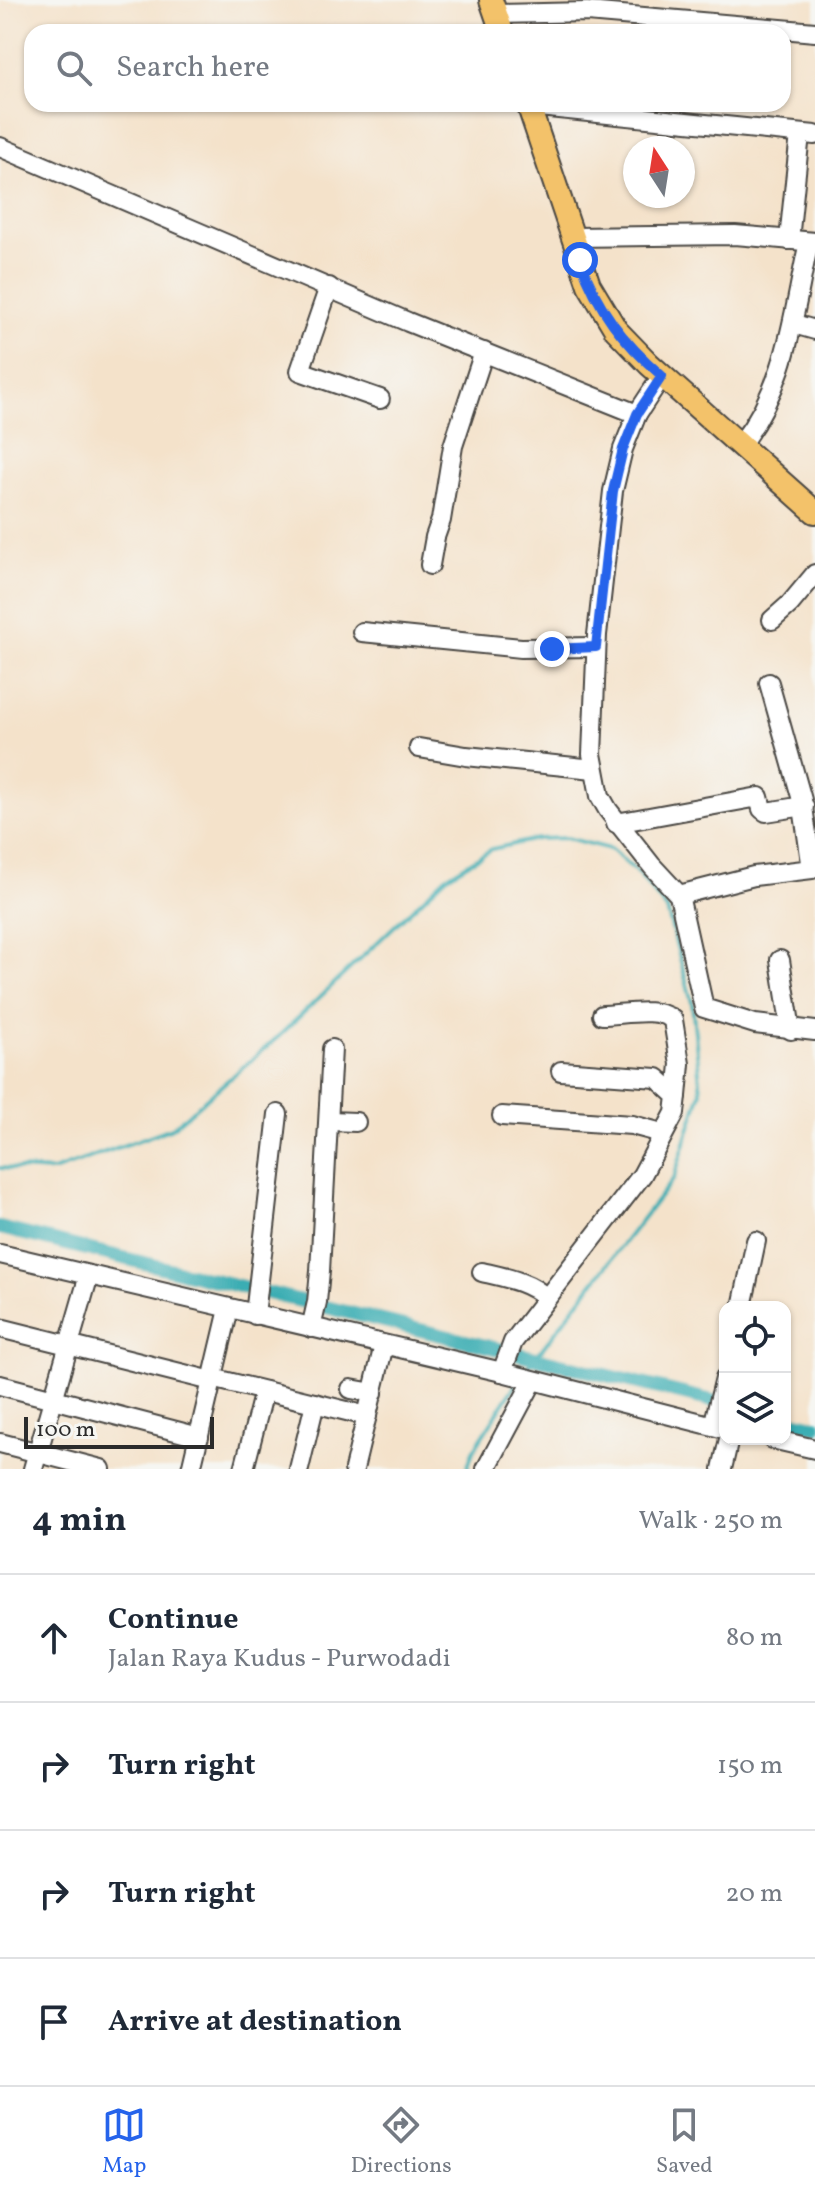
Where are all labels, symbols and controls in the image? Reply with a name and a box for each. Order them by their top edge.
search box [24,24,791,112]
icon: search [52,46,96,90]
text: Search here [116,47,270,89]
north arrow [623,136,695,208]
route start [562,242,598,278]
route end [534,631,570,667]
map controls [719,1301,791,1445]
button: locate [719,1301,791,1373]
button: layers [719,1373,791,1445]
scale bar [24,1413,214,1449]
text: 100 m [36,1415,95,1446]
text: 4 min [32,1498,127,1545]
text: Walk · 250 m [639,1503,783,1539]
text: Continue [108,1599,239,1641]
icon: ahead [32,1616,76,1660]
text: 80 m [726,1620,783,1656]
text: Jalan Raya Kudus - Purwodadi [108,1641,451,1677]
icon: right [32,1744,76,1788]
text: Turn right [108,1745,256,1787]
text: 150 m [717,1748,783,1784]
icon: right [32,1872,76,1916]
text: Turn right [108,1873,256,1915]
text: 20 m [725,1876,783,1912]
icon: arrive [32,2000,76,2044]
text: Arrive at destination [108,2001,402,2043]
tab: Map [102,2103,146,2182]
tab: Directions [351,2103,452,2182]
tab: Saved [656,2103,713,2182]

